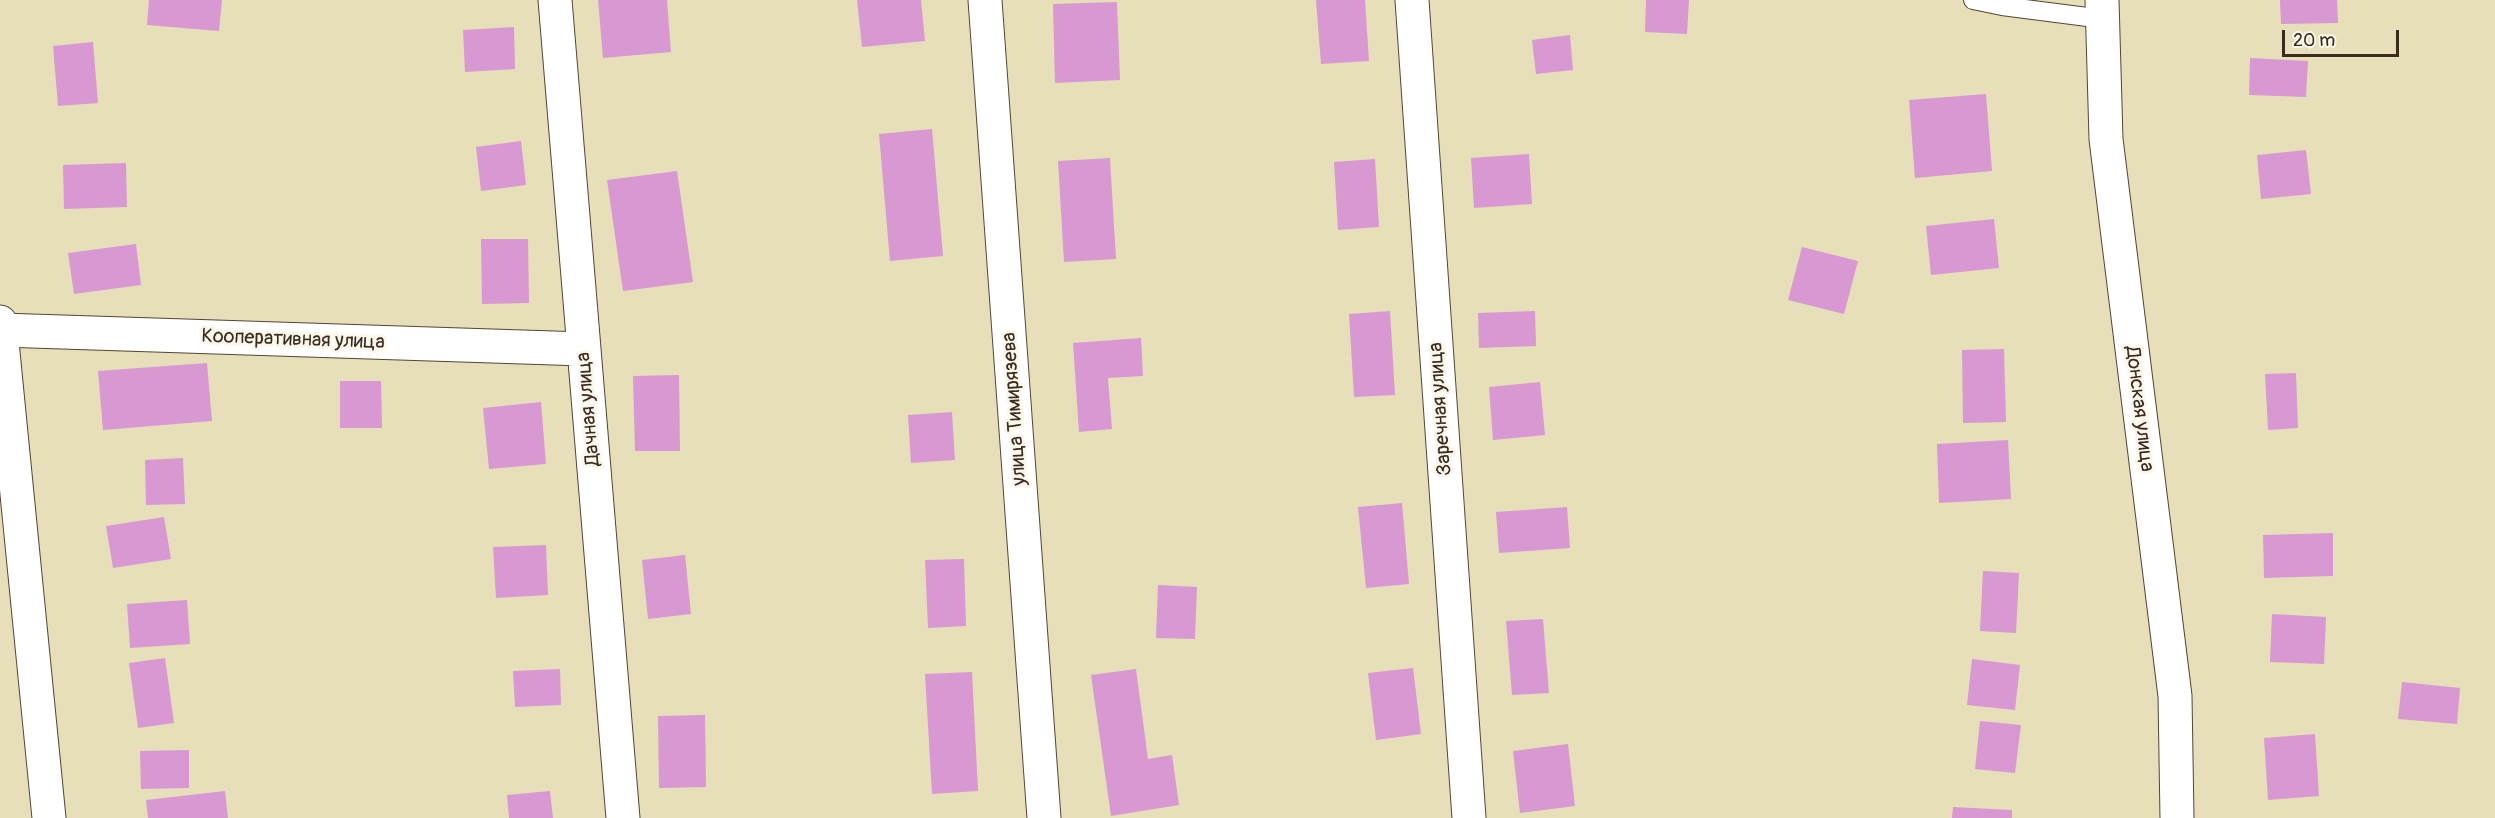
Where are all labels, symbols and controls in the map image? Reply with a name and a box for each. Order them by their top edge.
scale bar [2285,18,2402,56]
text: 20 m [2293,29,2335,52]
street label: Кооперативная улица [201,325,385,355]
street label: улица Тимирязева [998,332,1032,486]
street label: Заречная улица [1424,342,1458,476]
street label: Донская улица [2119,345,2159,473]
street label: Дачная улица [572,351,606,467]

